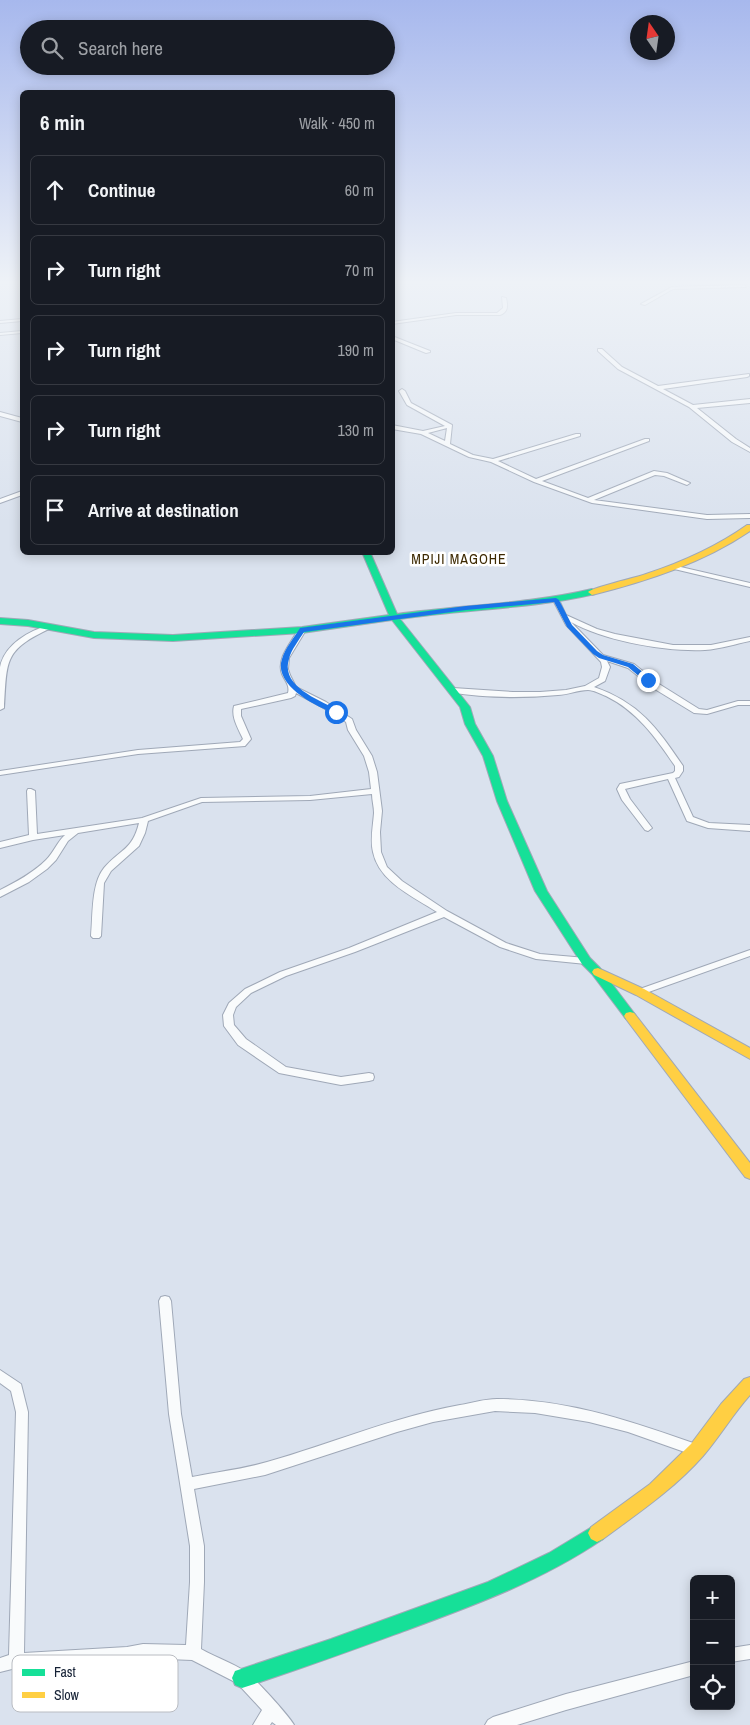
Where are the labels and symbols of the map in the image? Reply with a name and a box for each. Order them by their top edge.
north arrow [630,15,675,60]
district label: MPIJI MAGOHE [411,550,507,568]
route end [637,669,660,692]
route start [325,701,348,724]
legend [12,1655,178,1712]
text: Fast [54,1663,76,1681]
text: Slow [54,1686,80,1704]

